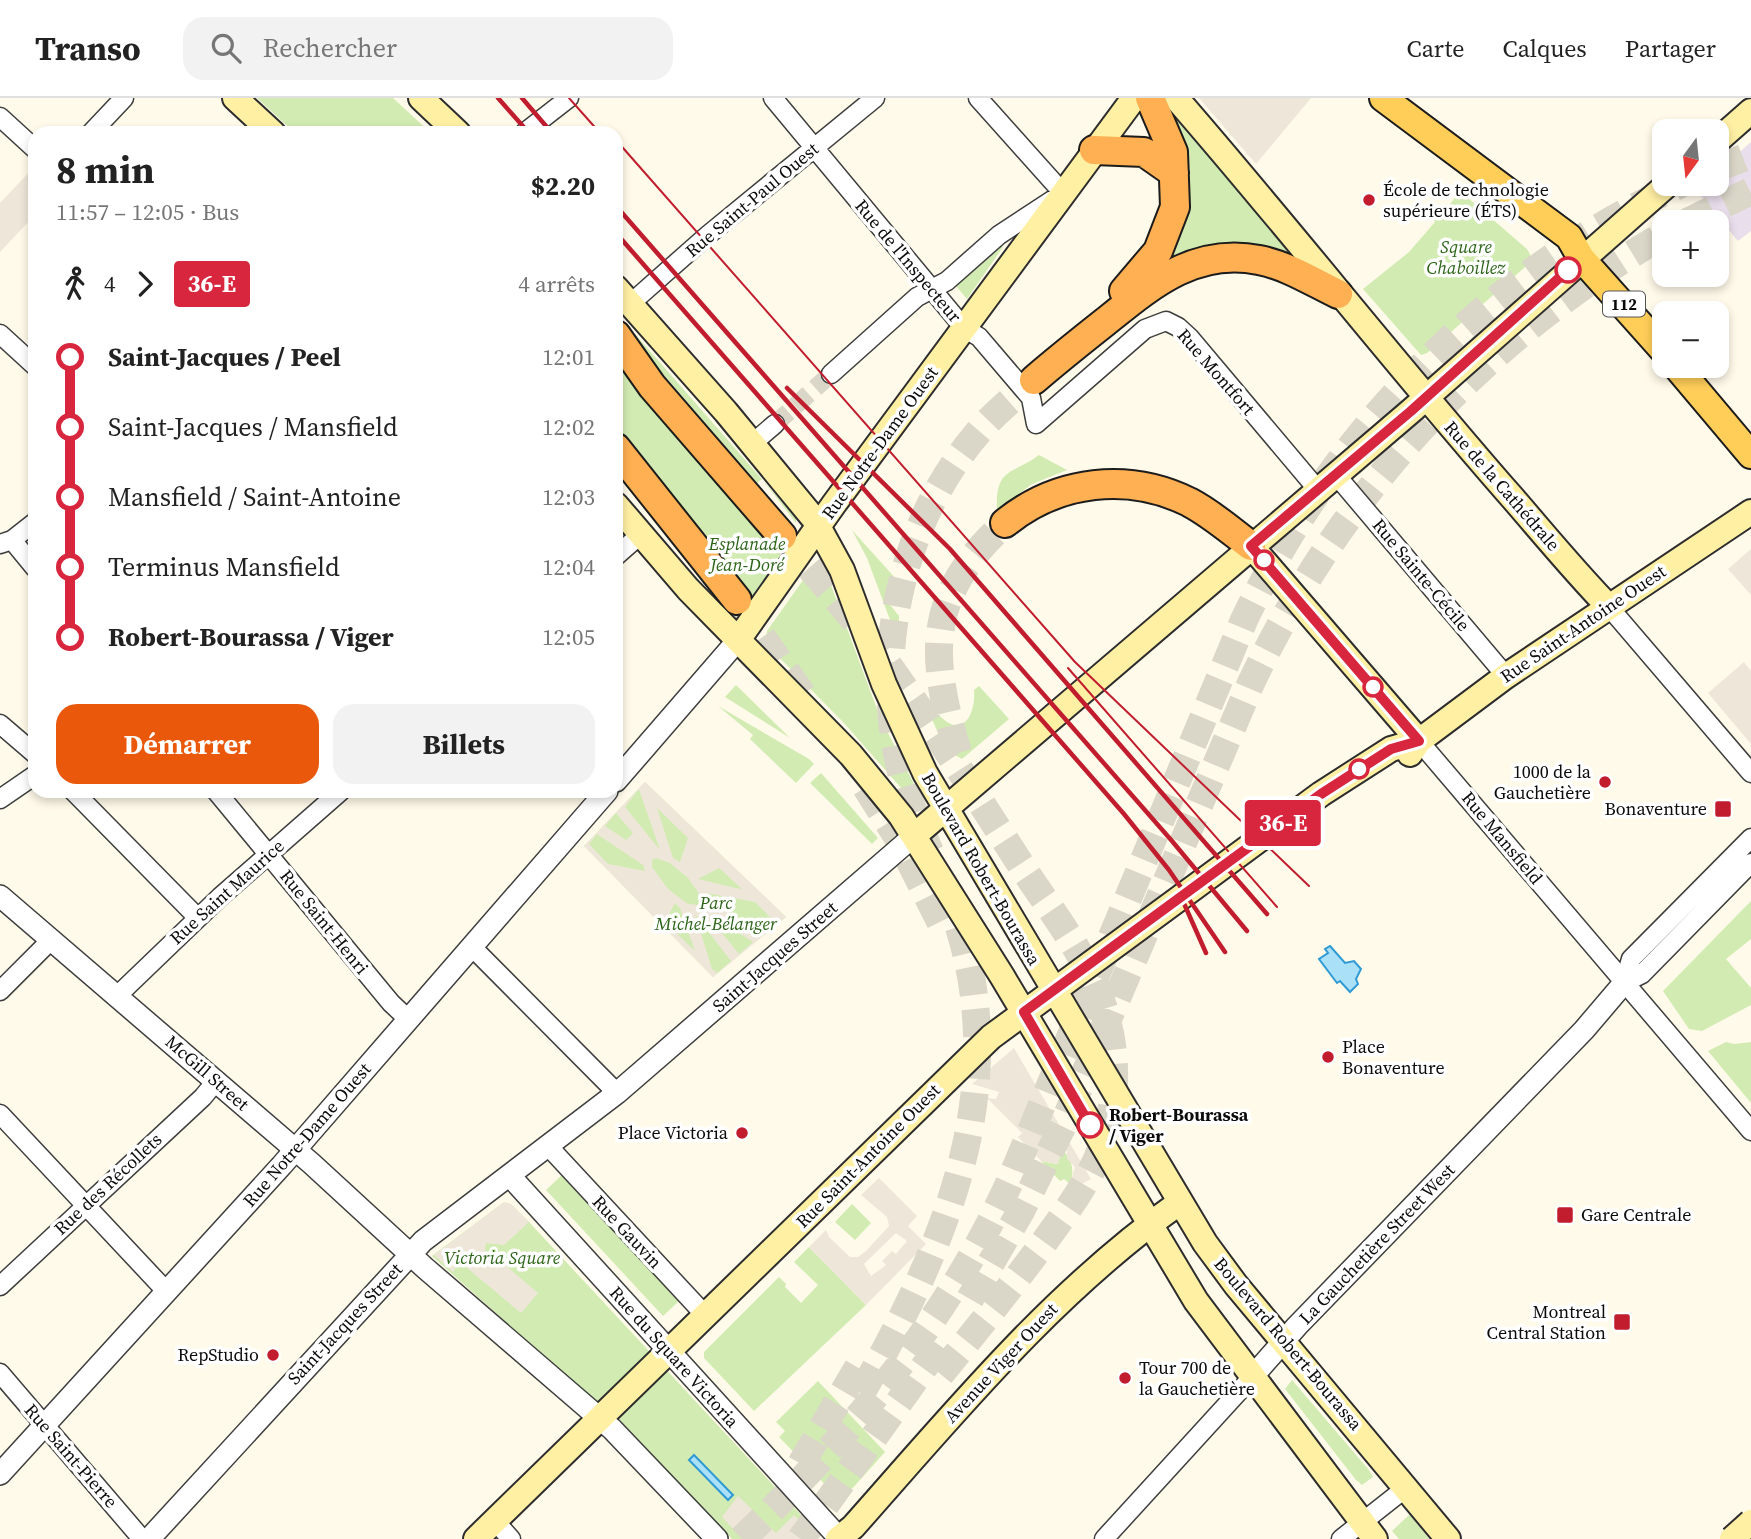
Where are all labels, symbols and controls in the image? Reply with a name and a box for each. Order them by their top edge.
search box [183,17,673,80]
text: Transo [35,26,141,71]
icon: search [207,29,245,67]
text: Rechercher [263,30,397,66]
text: Carte [1407,32,1465,65]
text: Calques [1503,32,1587,65]
text: Partager [1625,32,1716,65]
north arrow [1652,119,1729,196]
map controls [1652,119,1729,378]
street label: Rue Saint-Paul Ouest [680,136,824,263]
text: 8 min [56,144,155,196]
text: $2.20 [531,168,595,204]
place label: École de technologie supérieure (ÉTS) [1383,177,1549,223]
marker: École de technologie supérieure (ÉTS) [1361,192,1377,208]
street label: Rue de l'Inspecteur [849,194,968,328]
text: 11:57 – 12:05 · Bus [56,196,239,228]
button: + [1652,210,1729,287]
park label: Square Chaboillez [1427,234,1506,280]
unlabelled marker [1555,257,1581,283]
icon: walk [56,265,94,303]
icon: forward [126,265,164,303]
text: 36-E [188,267,236,300]
text: 4 [104,268,116,300]
text: 4 arrêts [518,268,595,300]
road number: 112 [1603,292,1645,316]
button: − [1652,301,1729,378]
street label: Rue Montfort [1172,323,1261,421]
text: Saint-Jacques / Peel [108,339,341,375]
text: 12:01 [542,341,595,373]
street label: Rue Notre-Dame Ouest [816,361,944,524]
text: Saint-Jacques / Mansfield [108,409,398,445]
text: 12:02 [542,411,595,443]
street label: Rue de la Cathédrale [1439,415,1566,556]
text: Mansfield / Saint-Antoine [108,479,401,515]
text: 12:03 [542,481,595,513]
street label: Rue Sainte-Cécile [1367,513,1476,636]
park label: Esplanade Jean-Doré [707,531,786,577]
text: Terminus Mansfield [108,549,340,585]
unlabelled marker [1254,550,1274,570]
text: 12:04 [542,551,595,583]
street label: Rue Saint-Antoine Ouest [1495,559,1671,688]
text: Robert-Bourassa / Viger [108,619,394,655]
text: 12:05 [542,621,595,653]
unlabelled marker [1363,677,1383,697]
button: Démarrer [56,704,319,784]
button: Billets [333,704,595,784]
unlabelled marker [1349,759,1369,779]
place label: 1000 de la Gauchetière [1494,759,1592,805]
street label: Boulevard Robert-Bourassa [916,768,1047,970]
marker: 1000 de la Gauchetière [1597,774,1613,790]
street label: Rue Mansfield [1456,786,1549,889]
place label: Bonaventure [1604,796,1707,821]
marker: Bonaventure [1713,799,1733,819]
line badge: 36-E [1234,800,1332,846]
text: 36-E [1259,806,1307,839]
street label: Rue Saint Maurice [164,833,289,950]
street label: Rue Saint-Henri [274,864,374,979]
park label: Parc Michel-Bélanger [654,890,778,936]
street label: Saint-Jacques Street [707,895,843,1018]
street label: McGill Street [160,1029,255,1116]
place label: Place Bonaventure [1342,1034,1445,1080]
marker: Place Bonaventure [1320,1049,1336,1065]
street label: Rue Notre-Dame Ouest [237,1057,376,1212]
street label: Rue Saint-Antoine Ouest [790,1078,945,1233]
place label: Robert-Bourassa / Viger [1109,1102,1249,1148]
marker: Robert-Bourassa / Viger [1077,1112,1103,1138]
place label: Place Victoria [618,1120,729,1145]
marker: Place Victoria [734,1125,750,1141]
street label: Rue des Récollets [48,1127,167,1240]
street label: La Gauchetière Street West [1293,1158,1460,1330]
street label: Rue Gauvin [587,1189,668,1274]
place label: Gare Centrale [1581,1202,1691,1227]
marker: Gare Centrale [1555,1205,1575,1225]
park label: Victoria Square [444,1245,561,1270]
street label: Boulevard Robert-Bourassa [1209,1252,1369,1436]
street label: Saint-Jacques Street [282,1257,408,1390]
street label: Rue du Square Victoria [604,1280,745,1434]
street label: Avenue Viger Ouest [938,1297,1063,1428]
place label: Montreal Central Station [1487,1299,1606,1345]
marker: Montreal Central Station [1612,1312,1632,1332]
place label: RepStudio [177,1342,259,1367]
marker: RepStudio [265,1347,281,1363]
place label: Tour 700 de la Gauchetière [1139,1355,1255,1401]
marker: Tour 700 de la Gauchetière [1117,1370,1133,1386]
street label: Rue Saint-Pierre [19,1398,124,1513]

